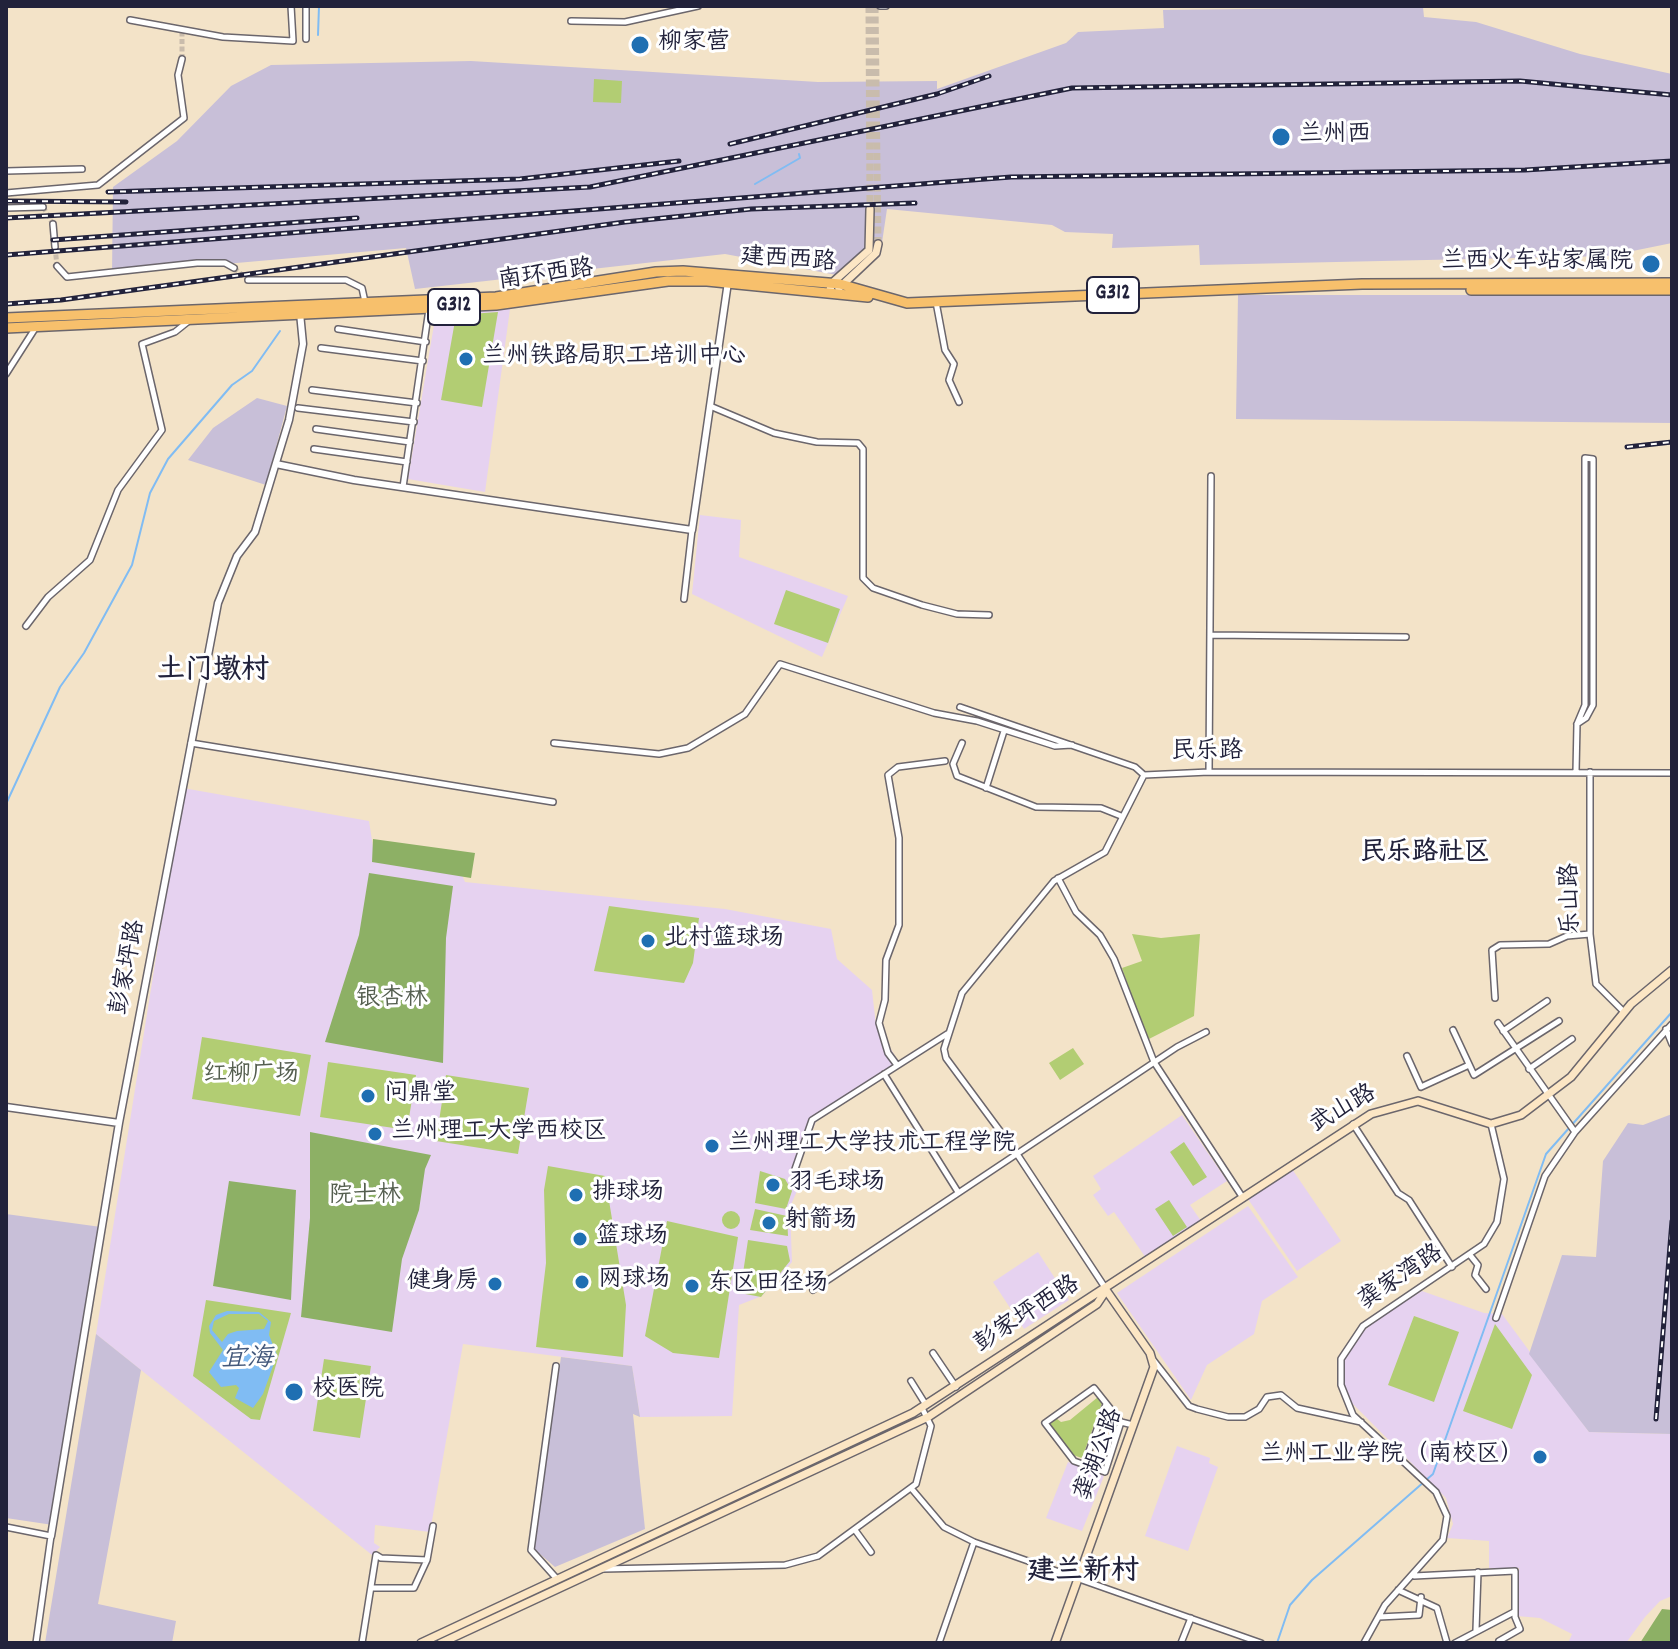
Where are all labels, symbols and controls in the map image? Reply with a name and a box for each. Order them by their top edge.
place label: 柳家营 [658,31,730,59]
marker: 柳家营 [629,34,651,56]
place label: 兰州西 [1299,123,1371,151]
marker: 兰州西 [1270,126,1292,148]
street label: 建西西路 [739,244,837,280]
place label: 兰西火车站家属院 [1441,250,1633,278]
marker: 兰西火车站家属院 [1640,253,1662,275]
street label: 南环西路 [496,256,596,298]
road number: G312 [1087,277,1139,313]
road number: G312 [428,289,480,325]
place label: 兰州铁路局职工培训中心 [482,345,746,373]
marker: 兰州铁路局职工培训中心 [457,350,475,368]
district label: 土门墩村 [157,656,269,690]
street label: 民乐路 [1171,740,1243,768]
district label: 民乐路社区 [1360,839,1490,871]
street label: 乐山路 [1558,863,1588,935]
street label: 彭家坪路 [107,918,153,1018]
place label: 北村篮球场 [664,927,784,955]
marker: 北村篮球场 [639,932,657,950]
park label: 银杏林 [356,987,428,1015]
park label: 红柳广场 [203,1063,299,1091]
street label: 武山路 [1306,1081,1382,1141]
place label: 问鼎堂 [384,1082,456,1110]
marker: 问鼎堂 [359,1087,377,1105]
place label: 兰州理工大学西校区 [391,1120,607,1148]
marker: 兰州理工大学西校区 [366,1125,384,1143]
place label: 兰州理工大学技术工程学院 [728,1132,1016,1160]
marker: 兰州理工大学技术工程学院 [703,1137,721,1155]
place label: 羽毛球场 [789,1171,885,1199]
marker: 羽毛球场 [764,1176,782,1194]
place label: 排球场 [592,1181,664,1209]
park label: 院士林 [329,1184,401,1212]
marker: 排球场 [567,1186,585,1204]
place label: 射箭场 [785,1209,857,1237]
marker: 射箭场 [760,1214,778,1232]
place label: 篮球场 [596,1225,668,1253]
marker: 篮球场 [571,1230,589,1248]
street label: 龚家湾路 [1354,1240,1450,1318]
place label: 网球场 [598,1268,670,1296]
place label: 健身房 [407,1270,479,1298]
street label: 彭家坪西路 [970,1271,1086,1361]
place label: 东区田径场 [708,1272,828,1300]
marker: 网球场 [573,1273,591,1291]
marker: 健身房 [486,1275,504,1293]
marker: 东区田径场 [683,1277,701,1295]
water label: 宜海 [221,1345,273,1377]
place label: 校医院 [312,1378,384,1406]
marker: 校医院 [283,1381,305,1403]
street label: 龚湖公路 [1071,1405,1131,1505]
place label: 兰州工业学院（南校区） [1260,1443,1524,1471]
marker: 兰州工业学院（南校区） [1531,1448,1549,1466]
district label: 建兰新村 [1027,1557,1139,1591]

